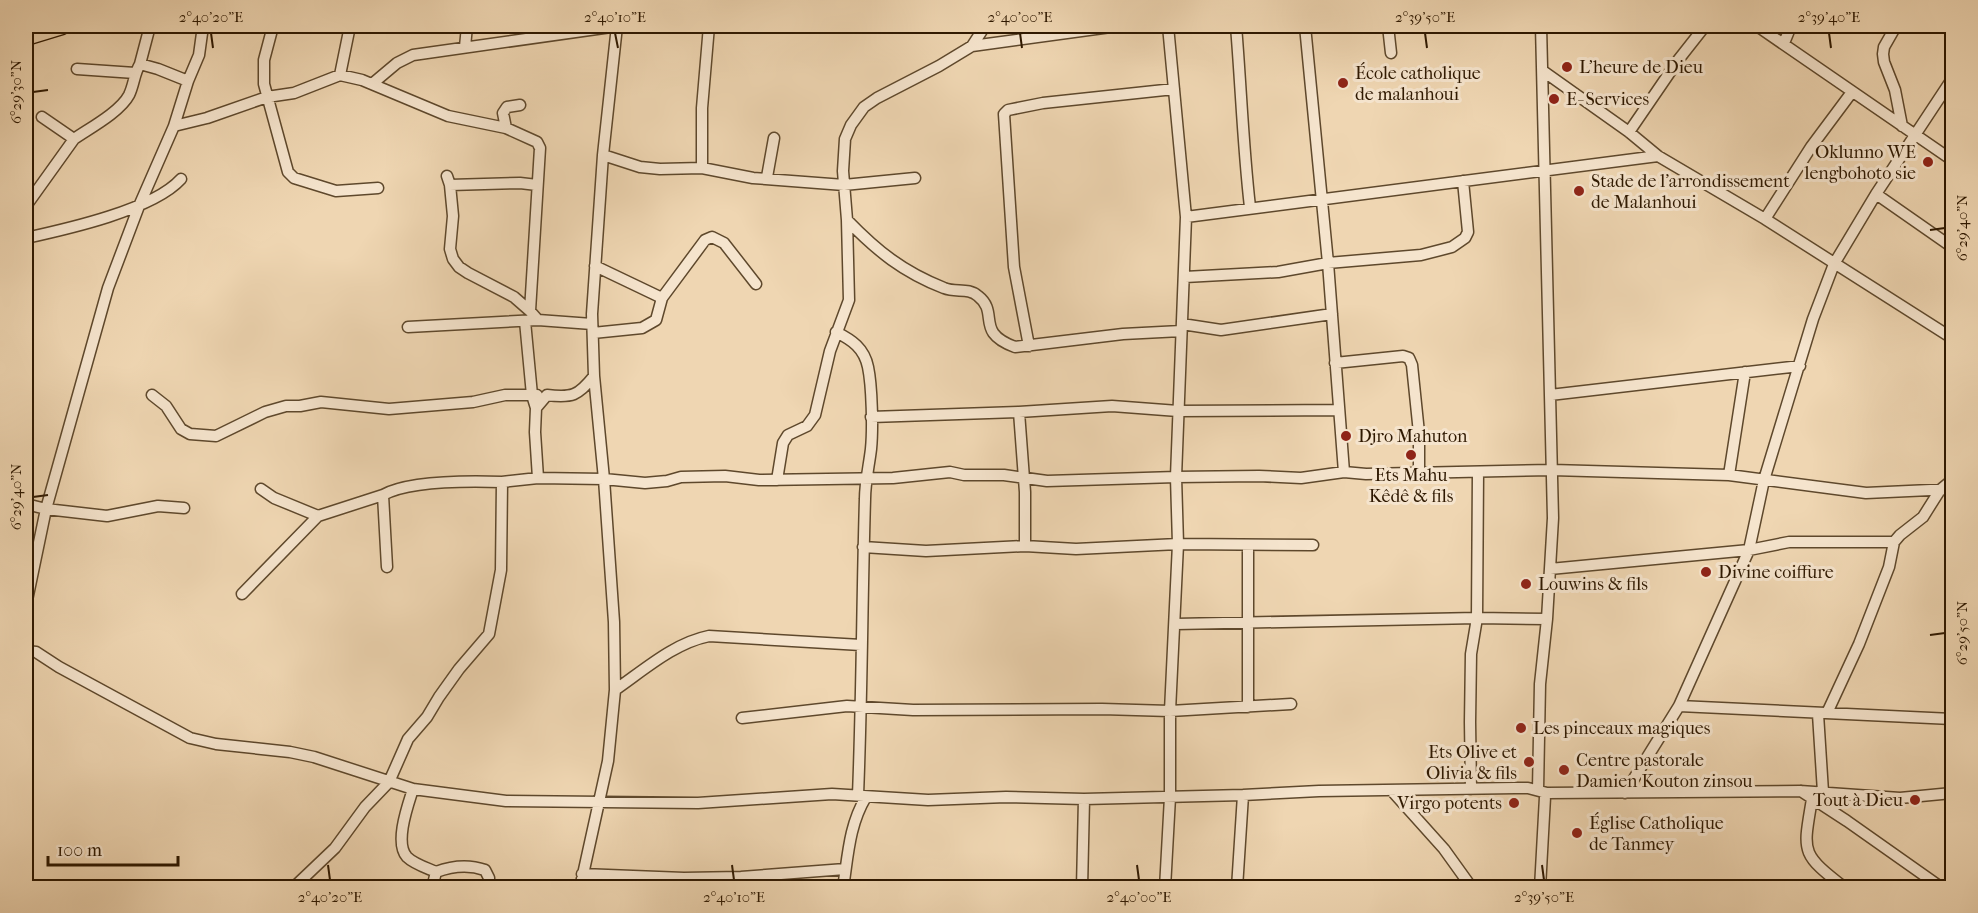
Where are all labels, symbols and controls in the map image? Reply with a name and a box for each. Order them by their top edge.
text: 2°40'20"E [179,8,243,26]
text: 2°40'10"E [584,8,646,26]
text: 2°40'00"E [987,8,1053,26]
text: 2°39'50"E [1395,8,1455,26]
text: 2°39'40"E [1798,8,1860,26]
place label: L'heure de Dieu [1579,57,1703,78]
text: 6°29'30"N [7,59,25,124]
marker: L'heure de Dieu [1560,60,1574,74]
place label: École catholique de malanhoui [1355,62,1481,105]
marker: École catholique de malanhoui [1336,76,1350,90]
place label: E- Services [1566,89,1649,110]
marker: E- Services [1547,92,1561,106]
place label: Oklunno WE lengbohoto sie [1804,142,1916,184]
marker: Oklunno WE lengbohoto sie [1921,155,1935,169]
place label: Stade de l'arrondissement de Malanhoui [1591,171,1790,213]
marker: Stade de l'arrondissement de Malanhoui [1572,184,1586,198]
text: 6°29'40"N [1953,194,1971,261]
place label: Djro Mahuton [1358,426,1468,447]
marker: Djro Mahuton [1339,429,1353,443]
marker: Ets Mahu Kêdê & fils [1404,448,1418,462]
text: 6°29'40"N [7,463,25,530]
place label: Ets Mahu Kêdê & fils [1369,465,1454,507]
place label: Divine coiffure [1718,562,1834,583]
marker: Divine coiffure [1699,565,1713,579]
place label: Louwins & fils [1538,574,1648,595]
marker: Louwins & fils [1519,577,1533,591]
text: 6°29'50"N [1953,600,1971,665]
place label: Les pinceaux magiques [1533,718,1711,739]
marker: Les pinceaux magiques [1514,721,1528,735]
place label: Ets Olive et Olivia & fils [1426,742,1518,784]
place label: Centre pastorale Damien Kouton zinsou [1576,750,1753,792]
marker: Ets Olive et Olivia & fils [1522,755,1536,769]
marker: Centre pastorale Damien Kouton zinsou [1557,763,1571,777]
place label: Tout à Dieu [1813,790,1903,811]
place label: Virgo potents [1396,793,1502,814]
marker: Tout à Dieu [1908,793,1922,807]
marker: Virgo potents [1507,796,1521,810]
place label: Église Catholique de Tanmey [1589,812,1724,855]
marker: Église Catholique de Tanmey [1570,826,1584,840]
scale bar [48,829,178,867]
text: 100 m [57,840,102,861]
text: 2°40'20"E [298,888,362,906]
text: 2°40'10"E [703,888,765,906]
text: 2°40'00"E [1106,888,1172,906]
text: 2°39'50"E [1514,888,1574,906]

